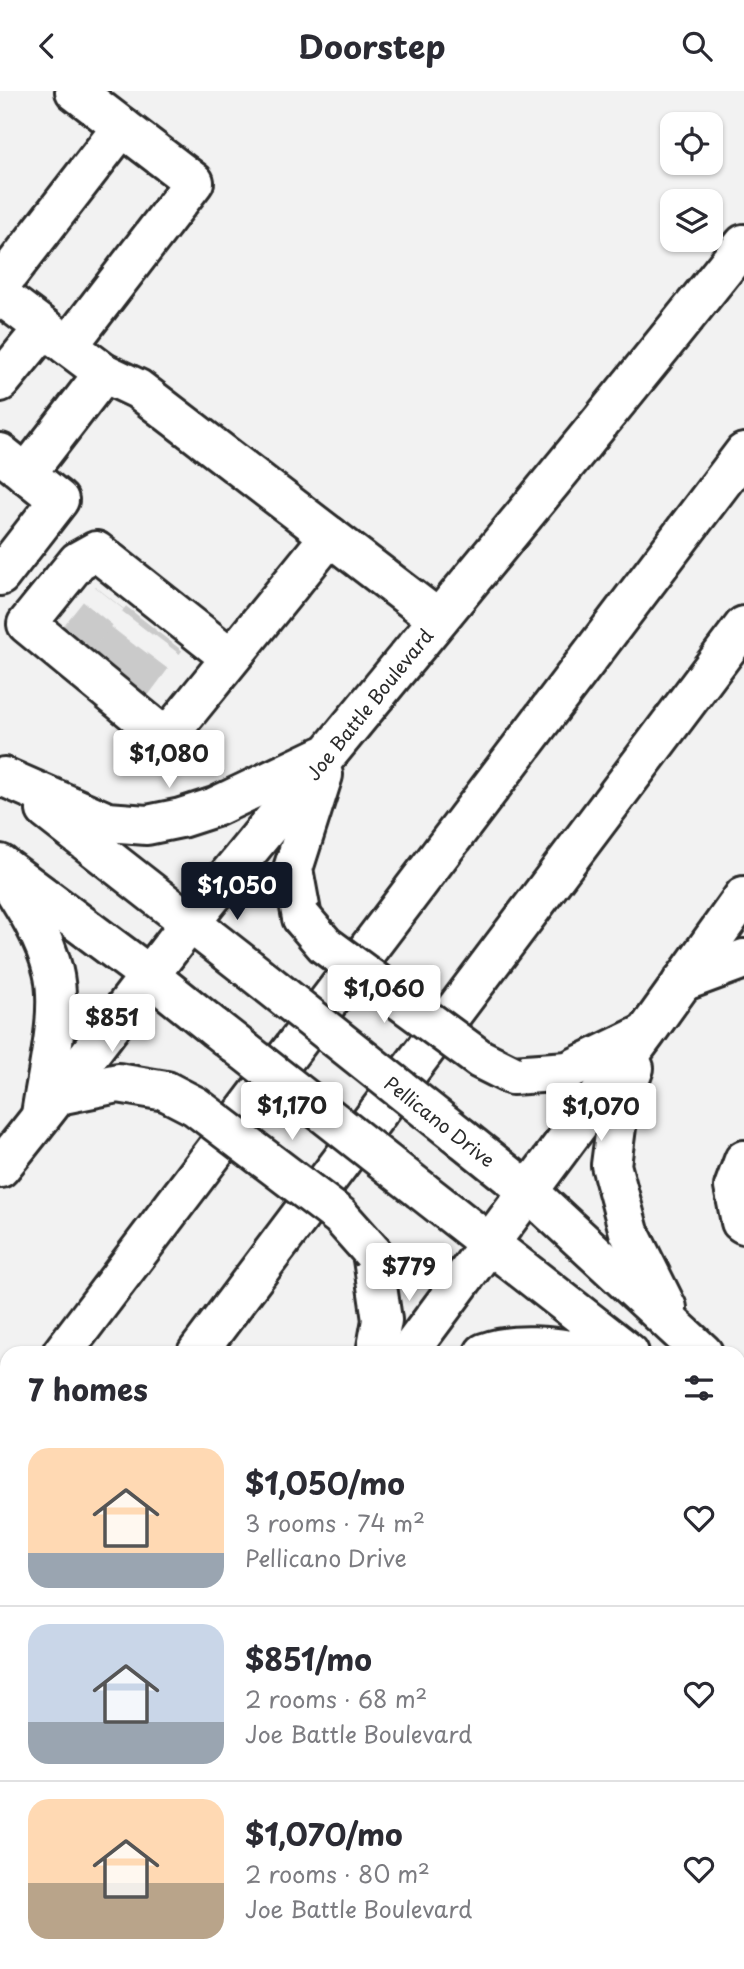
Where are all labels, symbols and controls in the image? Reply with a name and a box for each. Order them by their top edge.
text: Doorstep [299,22,445,70]
icon: back [28,27,66,65]
icon: search [678,27,716,65]
map controls [660,112,723,252]
button: locate [660,112,723,175]
button: layers [660,189,723,252]
street label: Joe Battle Boulevard [299,622,439,786]
pin: $1,080 [112,731,226,790]
text: $1,080 [129,735,209,770]
pin: $1,050 [180,863,294,922]
text: $1,050 [197,867,277,902]
pin: $1,060 [327,965,441,1025]
text: $1,060 [343,970,425,1005]
pin: $851 [71,995,153,1054]
text: $851 [85,999,139,1034]
street label: Pellicano Drive [379,1069,501,1173]
pin: $1,170 [235,1083,349,1142]
pin: $1,070 [544,1083,658,1143]
text: $1,170 [257,1087,327,1122]
text: $1,070 [562,1088,640,1123]
pin: $779 [368,1243,450,1303]
text: $779 [382,1248,436,1283]
text: 7 homes [28,1366,148,1411]
icon: filters [680,1369,718,1407]
text: $1,050/mo [245,1460,405,1505]
icon: home [84,1476,168,1560]
icon: heart [680,1499,718,1537]
text: 3 rooms · 74 m² [245,1505,425,1540]
text: Pellicano Drive [245,1540,407,1575]
text: $851/mo [245,1636,372,1681]
icon: home [84,1652,168,1736]
icon: heart [680,1675,718,1713]
text: 2 rooms · 68 m² [245,1681,427,1716]
text: Joe Battle Boulevard [245,1716,472,1751]
text: $1,070/mo [245,1811,403,1856]
icon: home [84,1827,168,1911]
icon: heart [680,1850,718,1888]
text: 2 rooms · 80 m² [245,1856,430,1891]
text: Joe Battle Boulevard [245,1891,472,1926]

